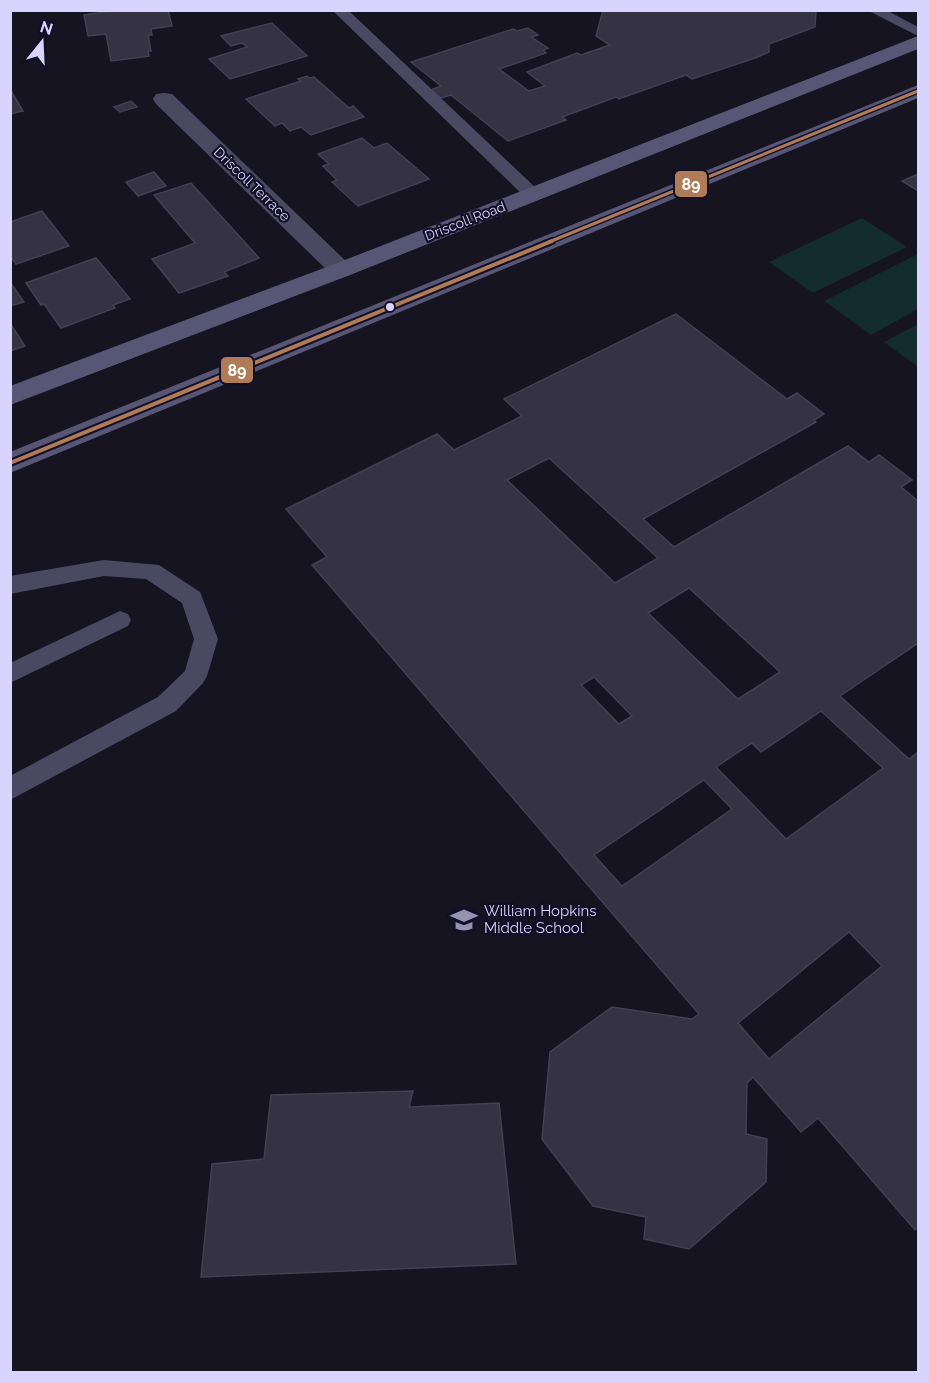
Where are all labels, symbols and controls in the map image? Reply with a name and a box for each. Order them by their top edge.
north arrow [12,12,72,72]
text: N [38,17,55,39]
street label: Driscoll Terrace [211,144,293,224]
line badge: 89 [674,170,708,198]
text: 89 [681,175,701,194]
street label: Driscoll Road [422,198,508,244]
unlabelled marker [384,301,396,313]
line badge: 89 [220,356,254,384]
text: 89 [227,361,247,380]
place label: William Hopkins Middle School [484,902,597,937]
school or university icon: William Hopkins Middle School [449,905,479,935]

